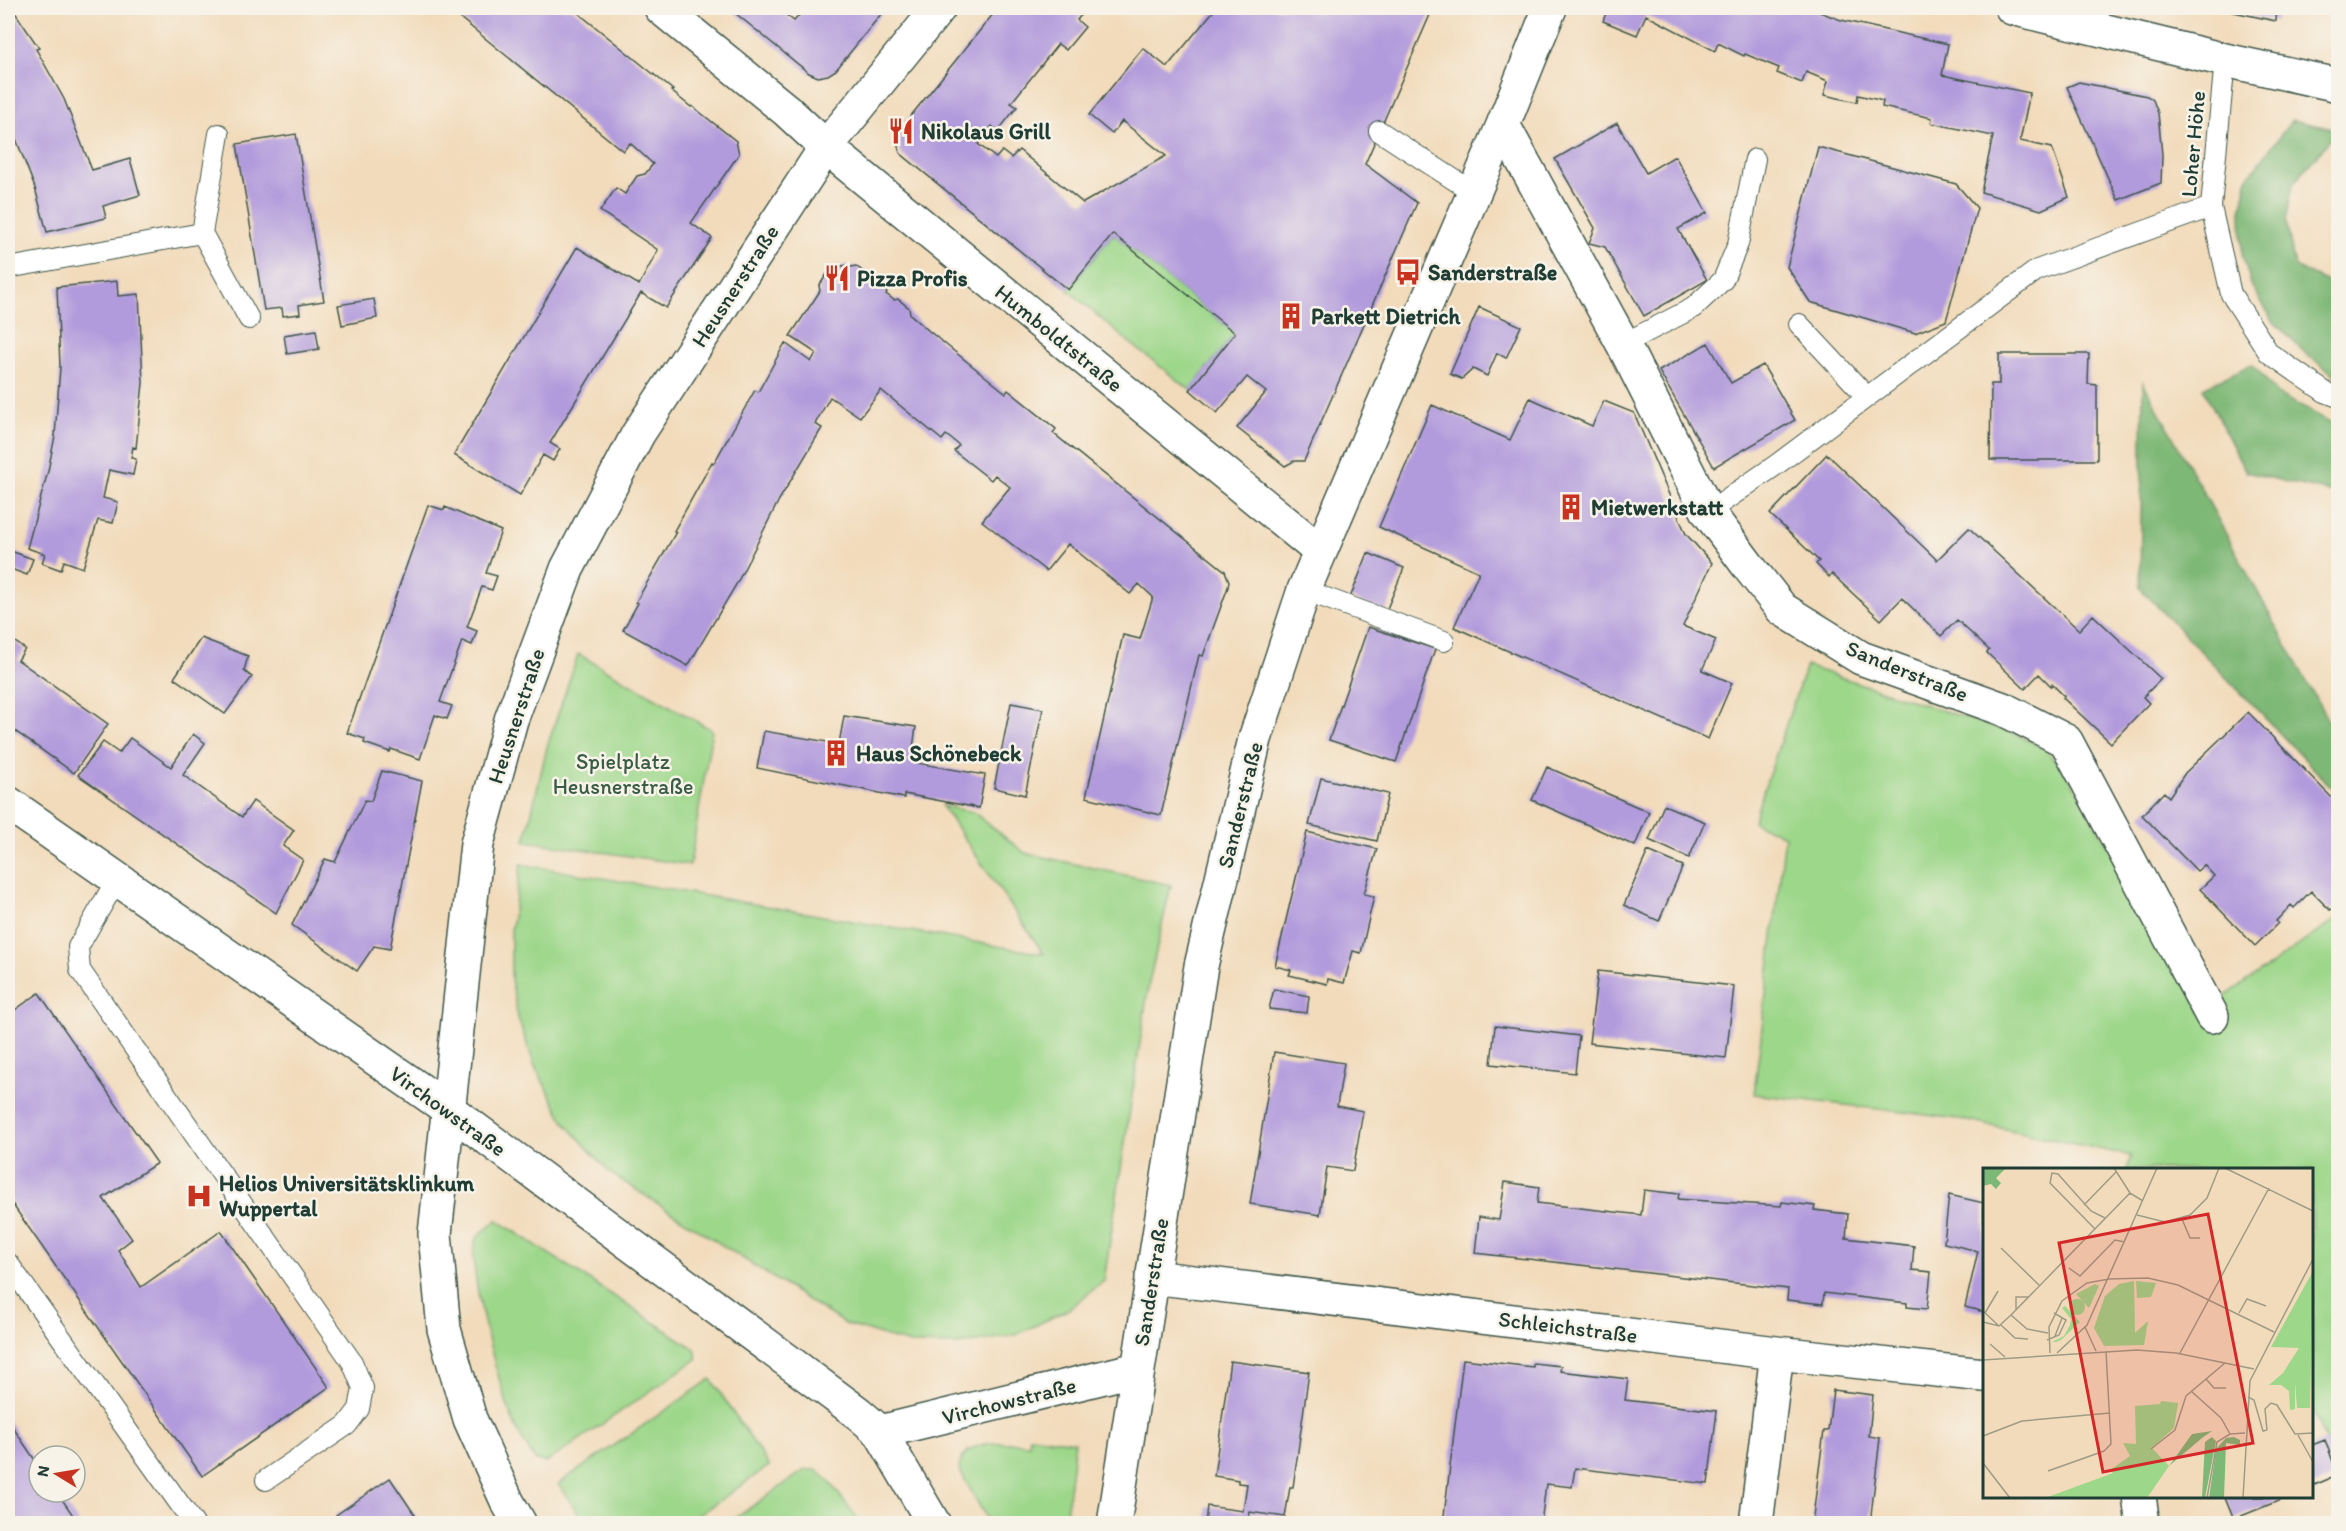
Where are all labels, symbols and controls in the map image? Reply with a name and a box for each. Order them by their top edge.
street label: Loher Höhe [2175,90,2211,198]
restaurant icon: Nikolaus Grill [886,116,916,146]
place label: Nikolaus Grill [921,118,1051,145]
street label: Heusnerstraße [685,220,785,352]
bus stop icon: Sanderstraße [1393,257,1423,287]
place label: Sanderstraße [1428,259,1557,286]
restaurant icon: Pizza Profis [822,263,852,293]
place label: Pizza Profis [857,265,968,292]
street label: Humboldtstraße [990,278,1128,398]
building icon: Parkett Dietrich [1276,301,1306,331]
place label: Parkett Dietrich [1311,303,1462,330]
building icon: Mietwerkstatt [1556,492,1586,522]
place label: Mietwerkstatt [1591,494,1724,521]
street label: Sanderstraße [1842,634,1972,708]
street label: Heusnerstraße [481,645,551,787]
building icon: Haus Schönebeck [821,738,851,768]
street label: Sanderstraße [1211,739,1269,871]
place label: Haus Schönebeck [856,740,1022,767]
park label: Spielplatz Heusnerstraße [553,748,693,800]
street label: Virchowstraße [384,1060,512,1162]
inset map [1983,1168,2313,1498]
place label: Helios Universitätsklinkum Wuppertal [219,1170,475,1222]
hospital icon: Helios Universitätsklinkum Wuppertal [184,1181,214,1211]
street label: Sanderstraße [1128,1216,1174,1348]
street label: Schleichstraße [1497,1305,1639,1349]
street label: Virchowstraße [939,1371,1079,1431]
north arrow [27,1444,87,1504]
text: N [32,1464,53,1478]

